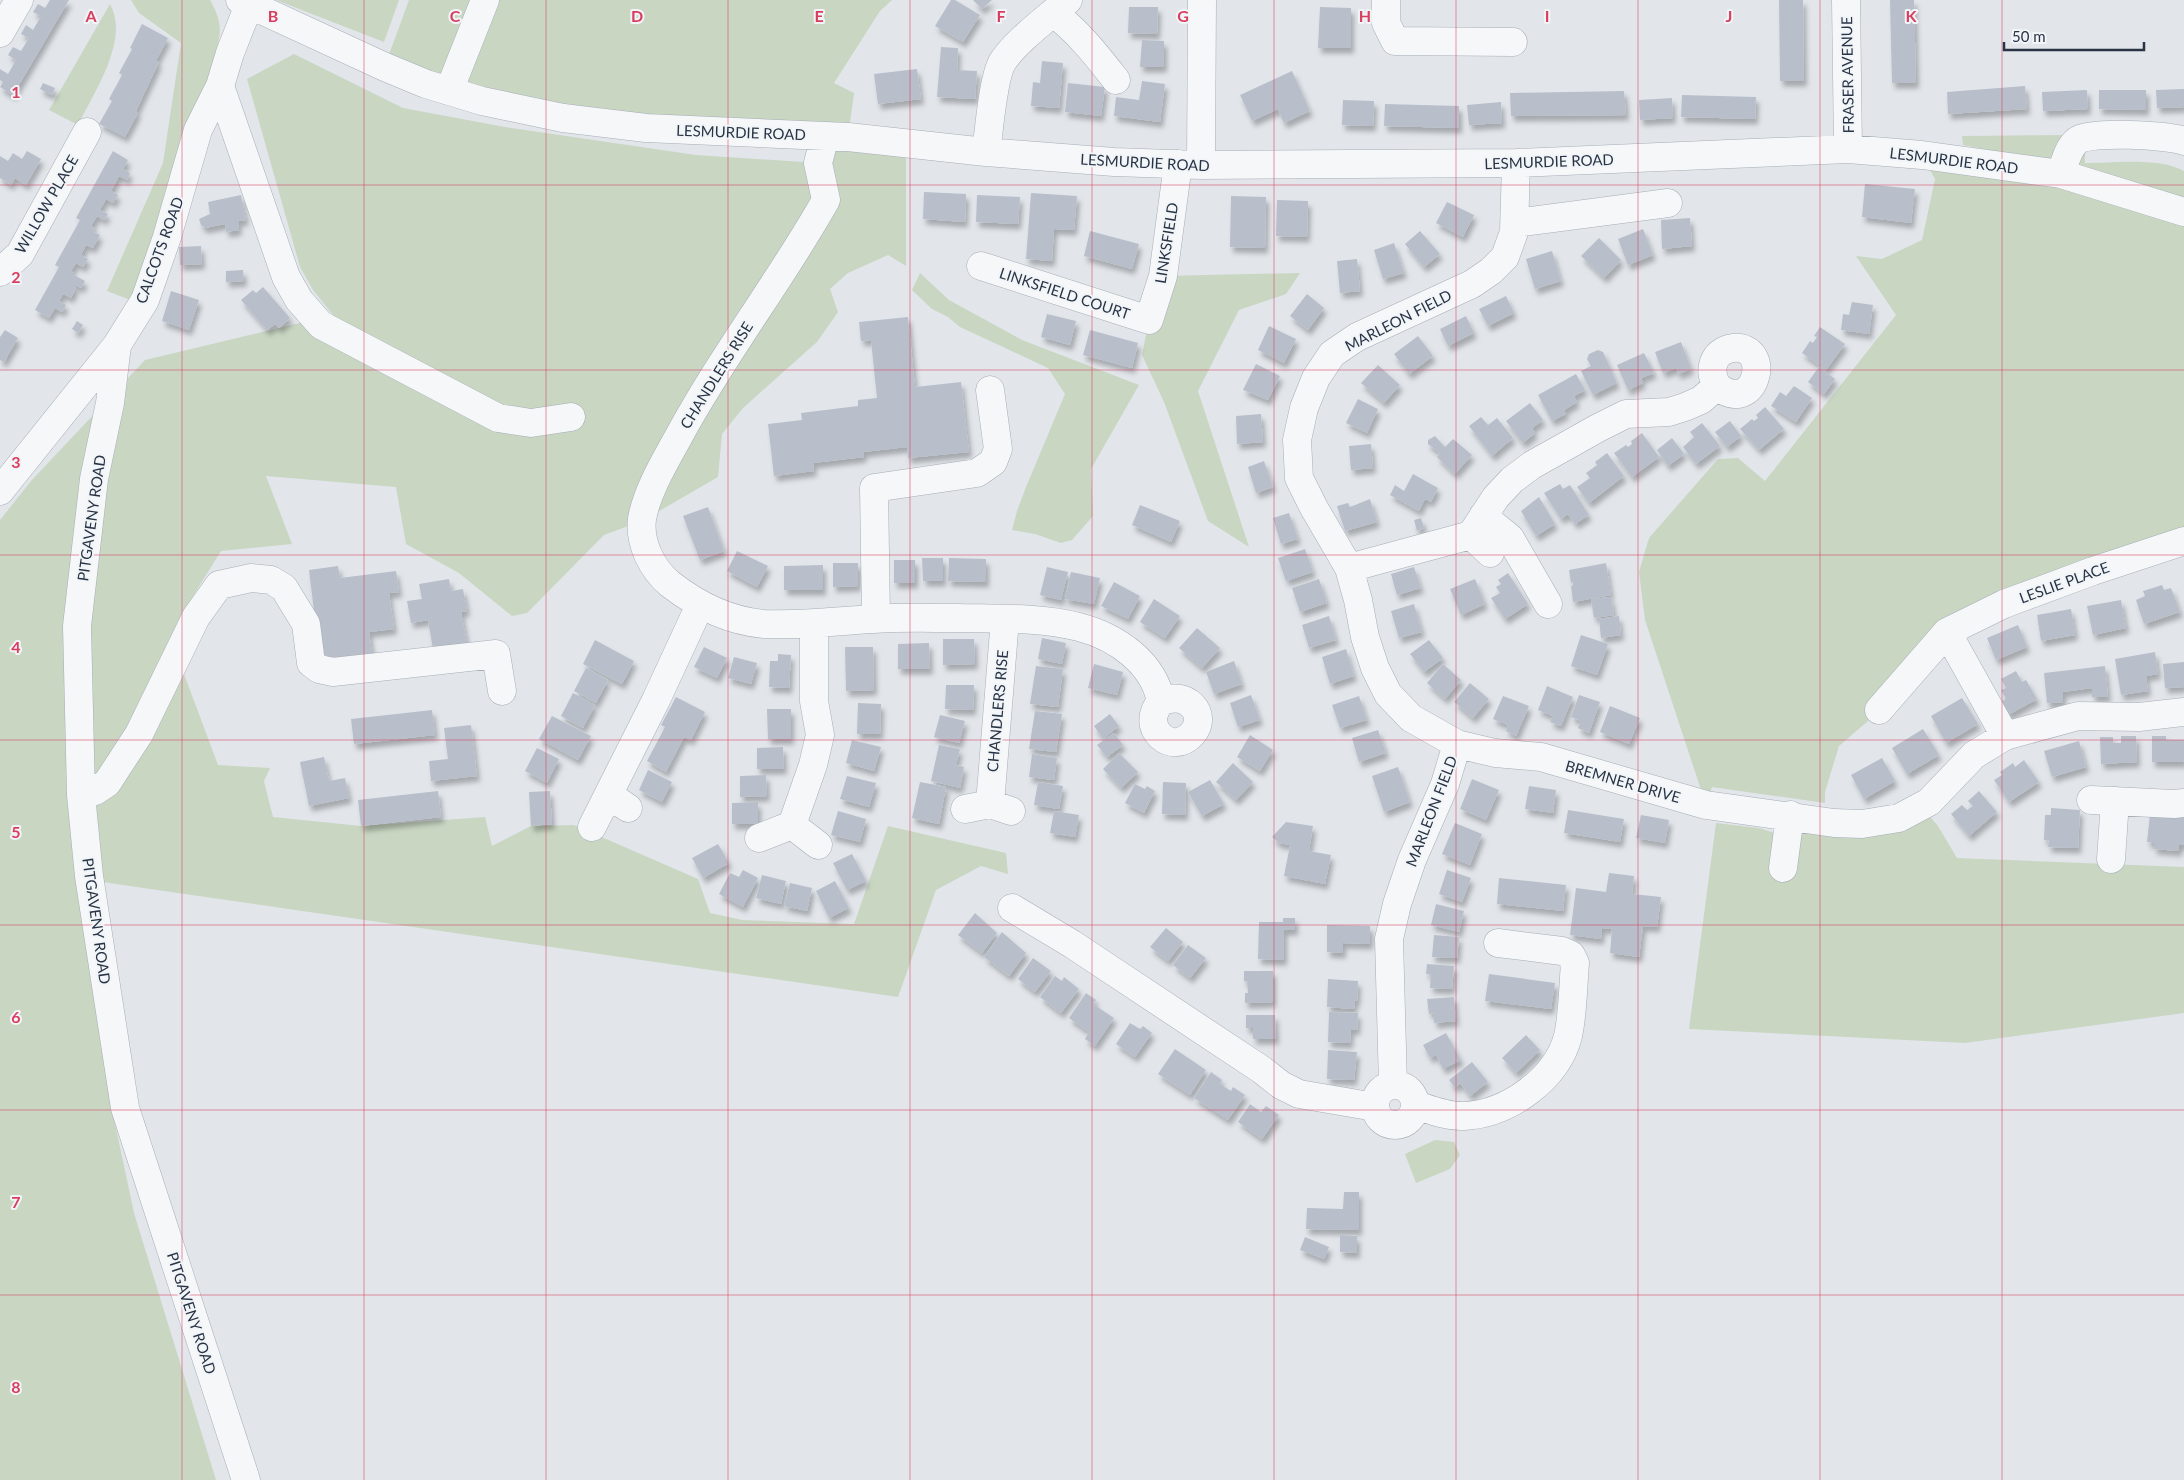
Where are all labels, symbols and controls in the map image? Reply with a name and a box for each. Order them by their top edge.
text: A [84,6,97,25]
text: B [268,6,278,25]
text: C [450,6,461,25]
text: D [631,6,643,25]
text: E [814,6,824,25]
text: F [996,6,1006,25]
text: G [1177,6,1189,25]
text: H [1359,6,1371,25]
text: I [1545,6,1549,25]
text: J [1726,6,1732,25]
text: K [1906,6,1918,25]
street label: FRASER AVENUE [1837,16,1857,134]
scale bar [2004,20,2144,52]
text: 50 m [2012,27,2046,45]
text: 1 [11,82,21,101]
street label: LESMURDIE ROAD [676,121,806,143]
street label: LESMURDIE ROAD [1889,143,2019,177]
street label: LESMURDIE ROAD [1080,150,1210,174]
street label: LESMURDIE ROAD [1484,150,1614,172]
street label: WILLOW PLACE [10,151,82,257]
street label: CALCOTS ROAD [131,194,187,306]
street label: LINKSFIELD [1151,201,1181,285]
street label: LINKSFIELD COURT [997,263,1133,323]
text: 2 [11,267,21,286]
street label: MARLEON FIELD [1342,285,1454,355]
street label: CHANDLERS RISE [676,318,756,432]
text: 3 [11,452,21,471]
street label: PITGAVENY ROAD [73,454,109,582]
street label: LESLIE PLACE [2017,557,2111,607]
text: 4 [11,637,21,656]
street label: CHANDLERS RISE [983,649,1011,773]
street label: MARLEON FIELD [1402,753,1460,869]
street label: BREMNER DRIVE [1563,756,1683,806]
text: 5 [11,822,21,841]
street label: PITGAVENY ROAD [79,857,115,985]
text: 6 [11,1007,21,1026]
text: 7 [11,1192,21,1211]
street label: PITGAVENY ROAD [164,1250,220,1376]
text: 8 [11,1377,21,1396]

